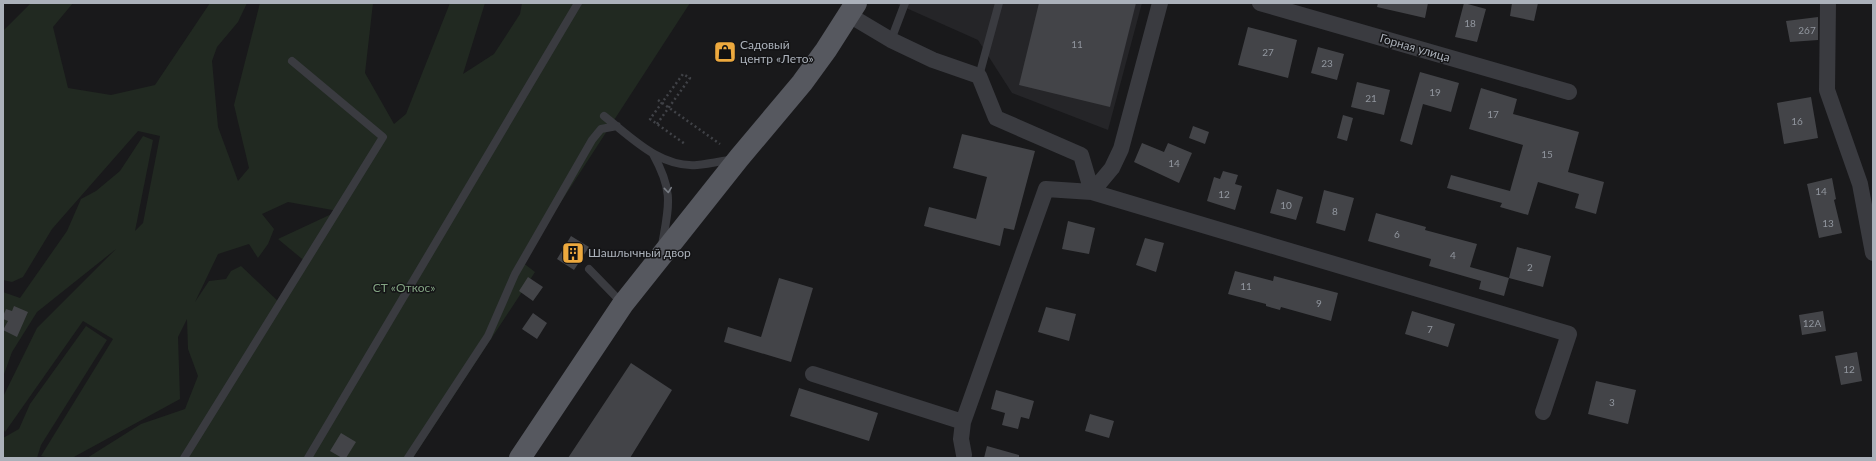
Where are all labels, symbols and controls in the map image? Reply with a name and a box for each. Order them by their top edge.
house number: 18 [1464,17,1476,29]
house number: 267 [1798,24,1816,36]
street label: Горная улица [1378,30,1452,65]
place label: Садовый центр «Лето» [740,37,814,66]
house number: 11 [1071,38,1083,50]
shop icon: Садовый центр «Лето» [712,39,738,65]
house number: 27 [1262,46,1274,58]
house number: 23 [1321,57,1333,69]
house number: 19 [1429,86,1441,98]
house number: 21 [1365,92,1377,104]
house number: 17 [1487,108,1499,120]
house number: 16 [1791,115,1803,127]
house number: 15 [1541,148,1553,160]
house number: 14 [1168,157,1180,169]
house number: 14 [1815,185,1827,197]
one-way arrow [663,187,672,193]
house number: 12 [1218,188,1230,200]
house number: 10 [1280,199,1292,211]
house number: 8 [1332,205,1338,217]
house number: 13 [1822,217,1834,229]
house number: 6 [1394,228,1400,240]
building icon: Шашлычный двор [560,240,586,266]
place label: Шашлычный двор [588,245,691,260]
house number: 4 [1450,249,1456,261]
house number: 2 [1527,261,1533,273]
park label: СТ «Откос» [373,280,435,295]
house number: 11 [1240,280,1252,292]
house number: 9 [1316,297,1322,309]
house number: 12А [1803,317,1821,329]
house number: 7 [1427,323,1433,335]
house number: 12 [1843,363,1855,375]
house number: 3 [1609,396,1615,408]

